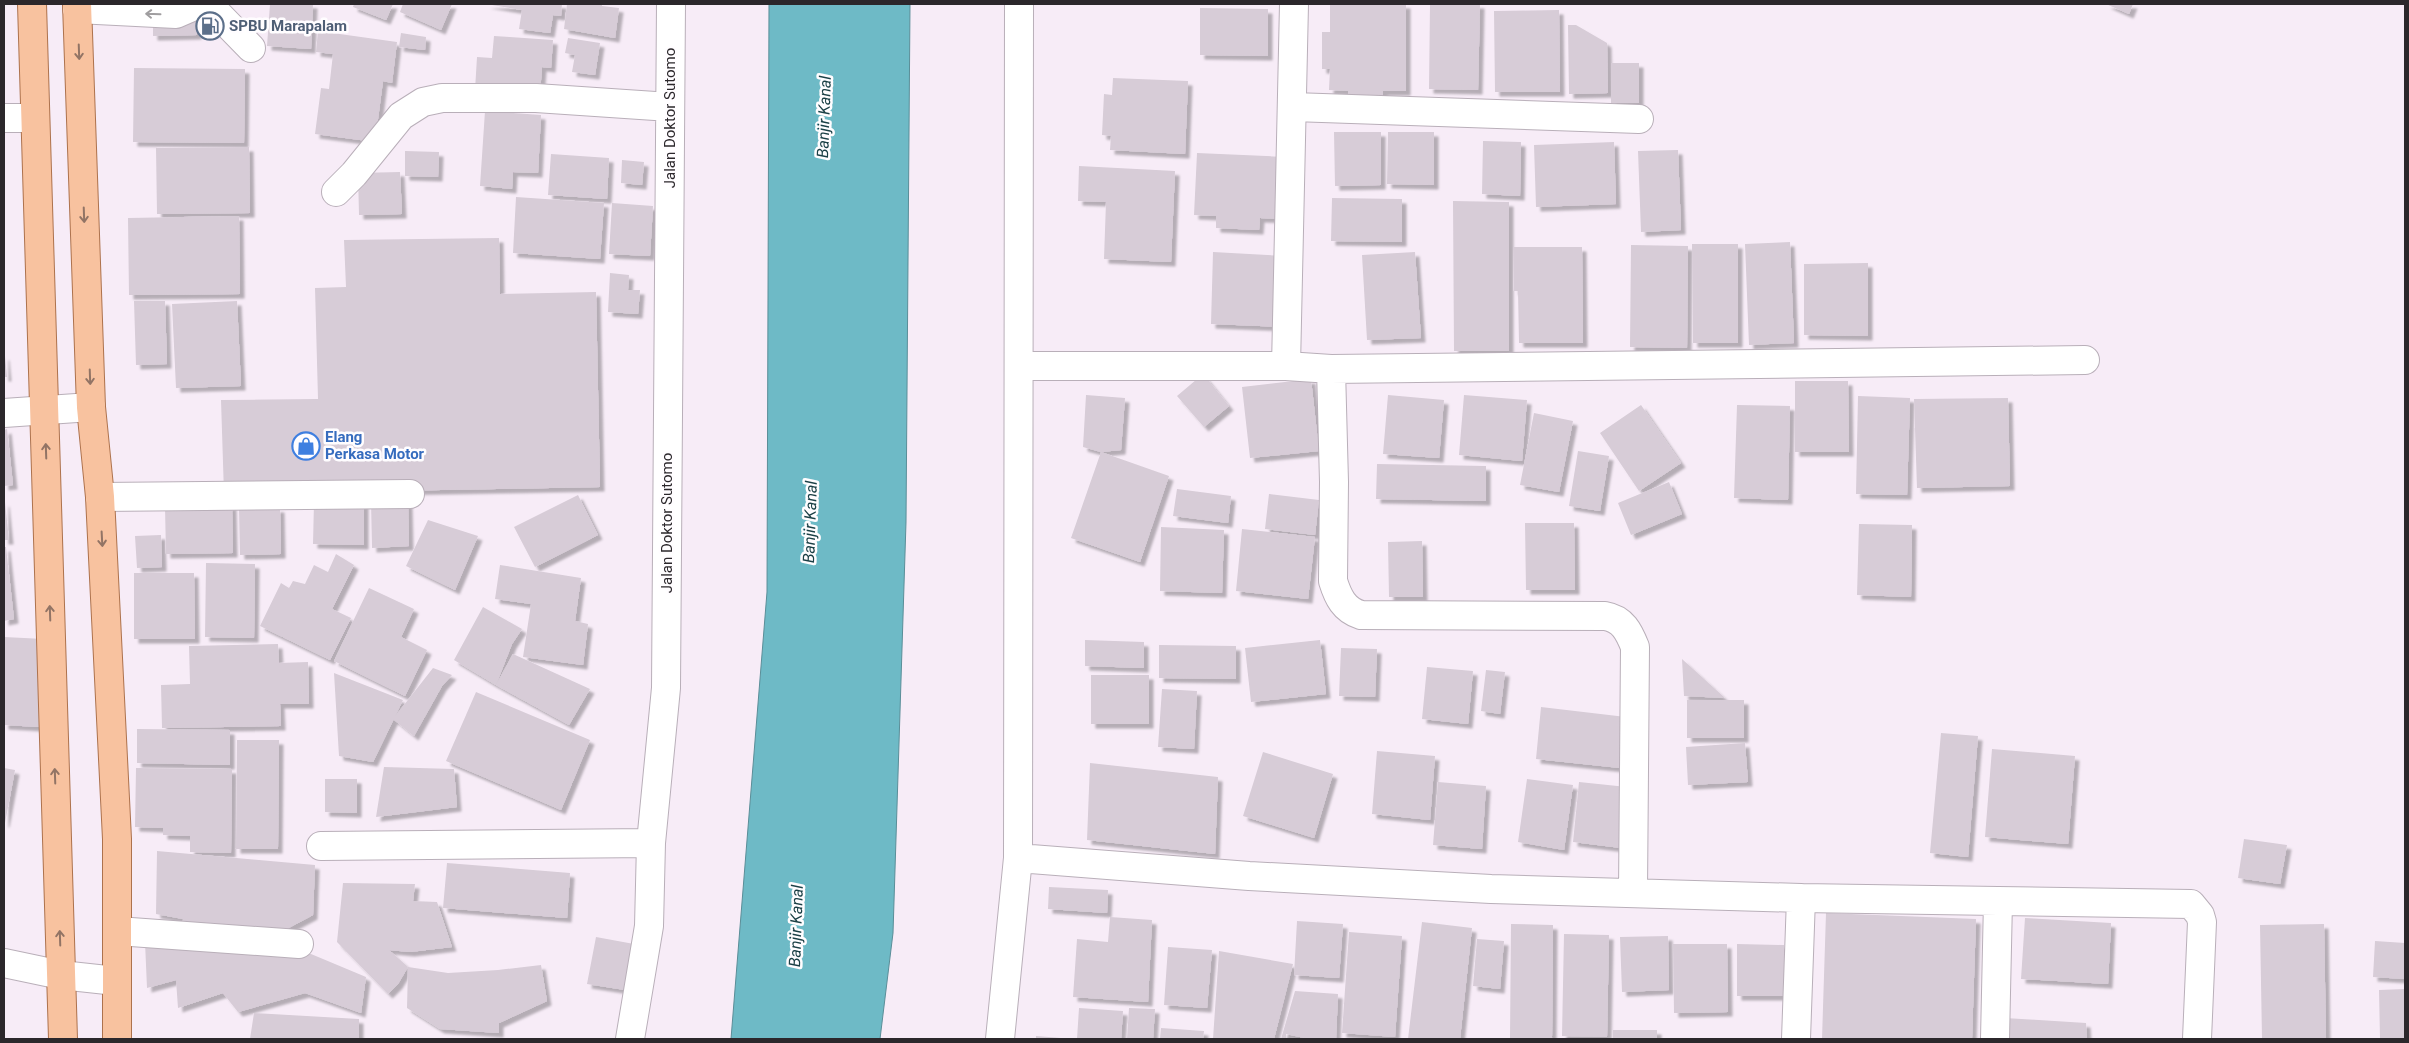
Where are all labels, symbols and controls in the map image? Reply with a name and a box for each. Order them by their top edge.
one-way arrow [145,9,161,18]
fuel station icon: SPBU Marapalam [195,11,225,41]
place label: SPBU Marapalam [229,17,347,35]
one-way arrow [74,44,83,60]
street label: Jalan Doktor Sutomo [661,48,679,188]
water label: Banjir Kanal [813,75,835,158]
one-way arrow [80,207,89,223]
one-way arrow [85,369,95,385]
place label: Elang Perkasa Motor [325,428,425,463]
shop icon: Elang Perkasa Motor [291,431,321,461]
one-way arrow [41,443,50,459]
street label: Jalan Doktor Sutomo [658,453,676,593]
water label: Banjir Kanal [799,480,821,563]
one-way arrow [98,531,107,547]
one-way arrow [46,605,55,621]
one-way arrow [51,768,60,784]
water label: Banjir Kanal [785,884,807,967]
one-way arrow [56,930,65,946]

